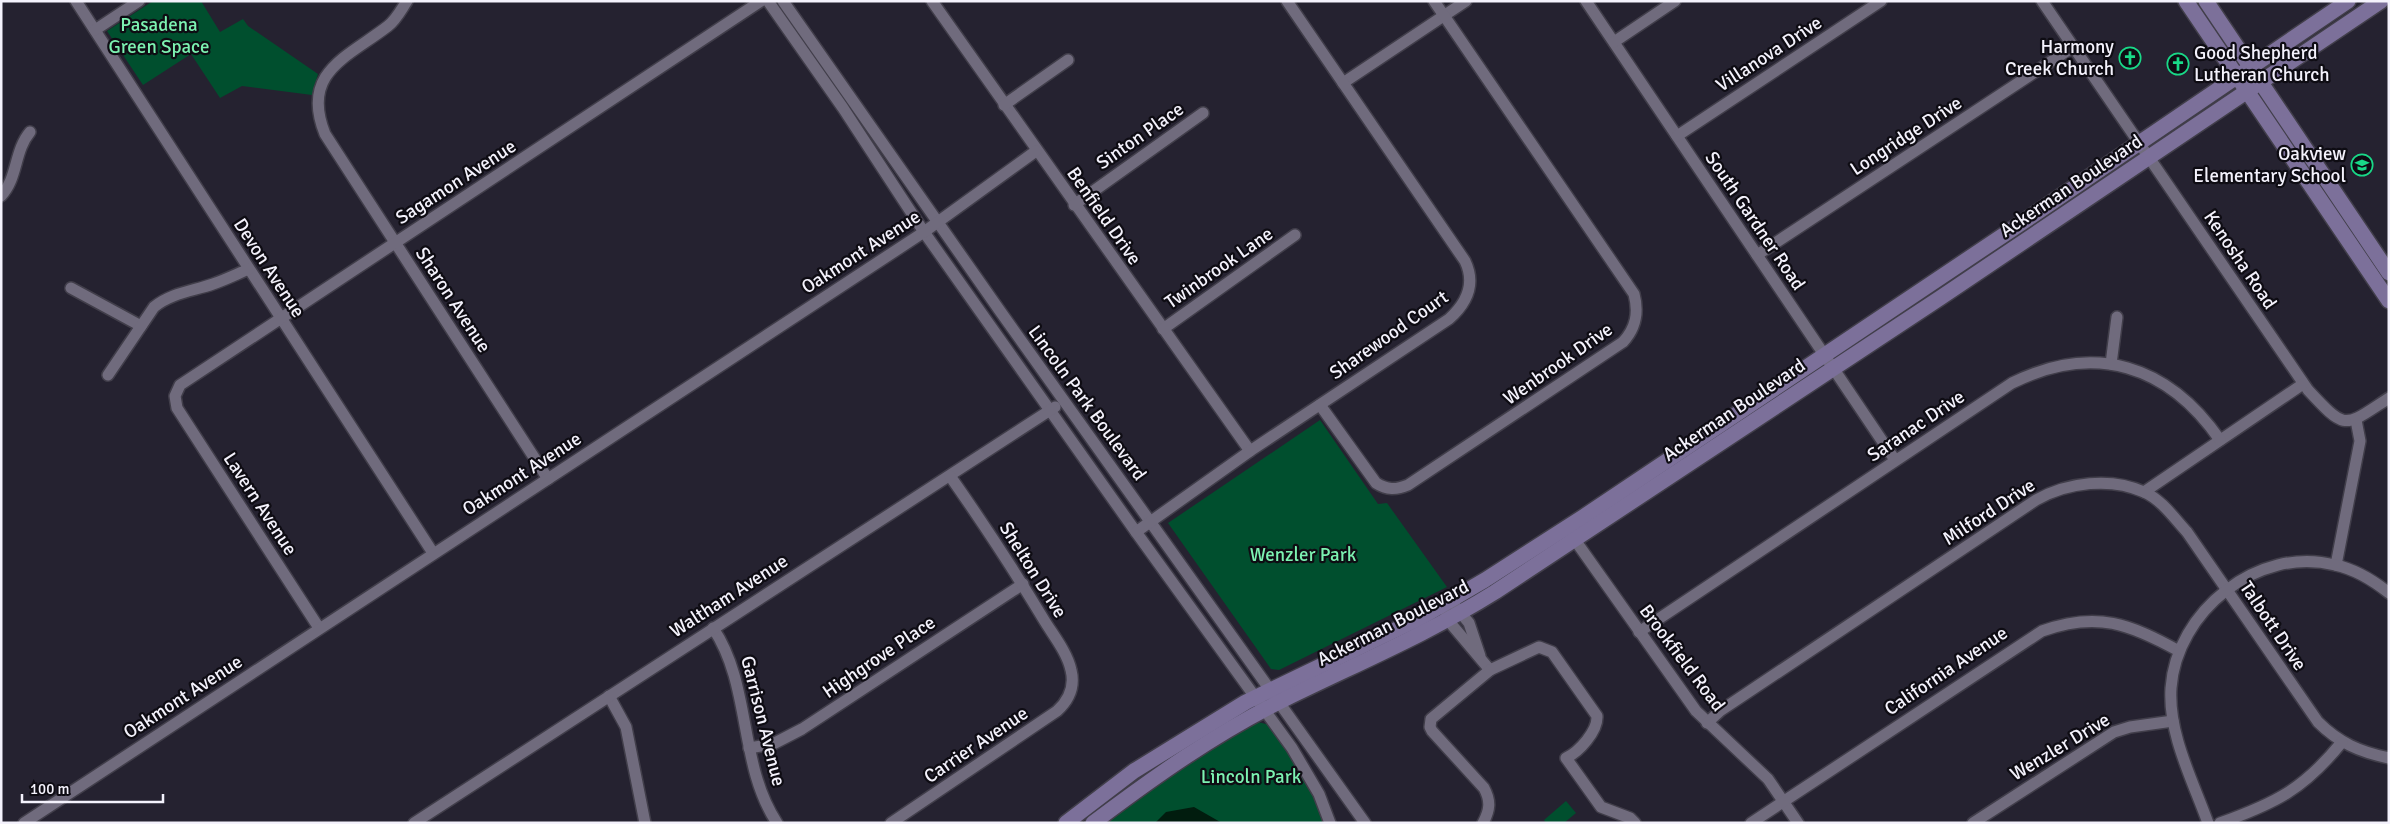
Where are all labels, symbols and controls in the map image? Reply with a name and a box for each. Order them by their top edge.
street label: Villanova Drive [1711,11,1827,97]
park label: Pasadena Green Space [109,13,209,59]
place label: Harmony Creek Church [2005,35,2114,81]
place label: Good Shepherd Lutheran Church [2194,41,2330,87]
church icon: Harmony Creek Church [2118,46,2142,70]
church icon: Good Shepherd Lutheran Church [2166,52,2190,76]
street label: Longridge Drive [1846,91,1966,181]
street label: Sinton Place [1092,97,1188,175]
street label: Ackerman Boulevard [1995,129,2147,243]
street label: Sagamon Avenue [391,134,521,230]
place label: Oakview Elementary School [2193,142,2346,188]
street label: South Gardner Road [1700,147,1810,295]
school or university icon: Oakview Elementary School [2350,153,2374,177]
street label: Benfield Drive [1061,162,1147,270]
street label: Oakmont Avenue [797,205,925,299]
street label: Kenosha Road [2198,206,2282,314]
street label: Devon Avenue [228,214,310,322]
street label: Twinbrook Lane [1160,222,1278,314]
street label: Sharon Avenue [410,243,496,357]
street label: Sharewood Court [1325,285,1453,385]
street label: Wenbrook Drive [1499,317,1617,411]
street label: Lincoln Park Boulevard [1023,321,1151,485]
street label: Ackerman Boulevard [1658,353,1810,467]
street label: Saranac Drive [1863,385,1969,467]
street label: Oakmont Avenue [458,427,586,521]
street label: Lavern Avenue [218,448,302,560]
street label: Milford Drive [1938,473,2040,551]
street label: Shelton Drive [994,517,1072,623]
park label: Wenzler Park [1250,543,1357,567]
street label: Waltham Avenue [666,549,792,643]
street label: Ackerman Boulevard [1313,574,1473,672]
street label: Talbott Drive [2234,577,2312,675]
street label: Brookfield Road [1634,600,1730,716]
street label: Highgrove Place [818,610,940,704]
street label: California Avenue [1880,621,2012,721]
street label: Oakmont Avenue [119,650,247,744]
street label: Garrison Avenue [735,653,791,789]
street label: Carrier Avenue [919,701,1033,789]
street label: Wenzler Drive [2006,708,2114,786]
park label: Lincoln Park [1201,765,1302,789]
scale bar [22,772,164,804]
text: 100 m [30,780,70,798]

